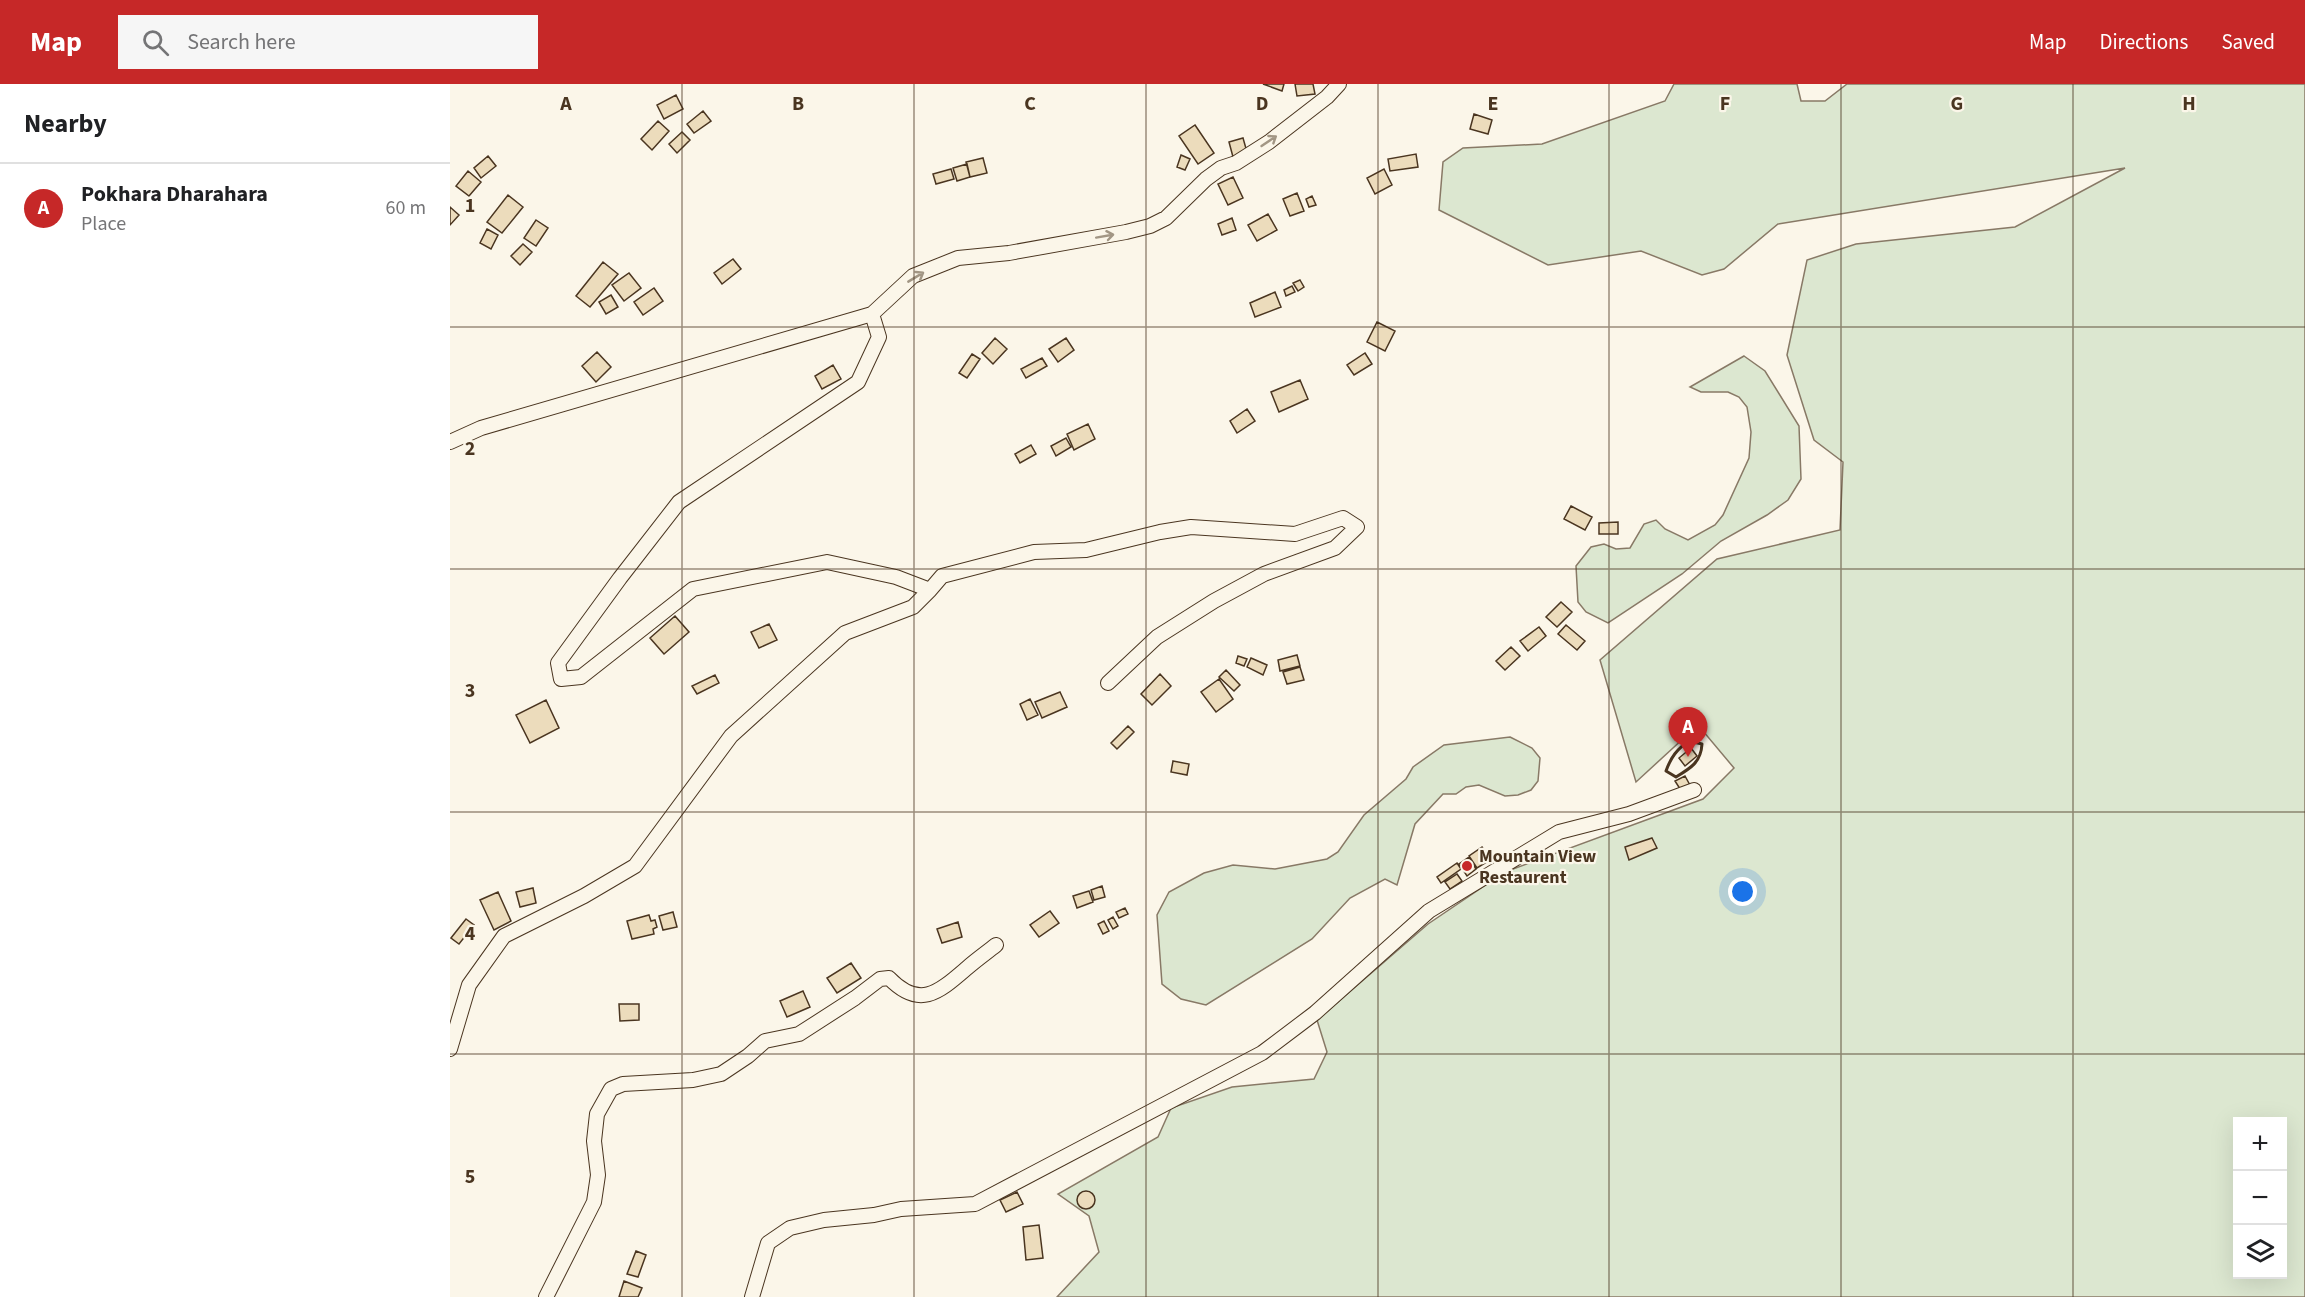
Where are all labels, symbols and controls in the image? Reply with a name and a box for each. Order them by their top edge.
search box [118,15,538,69]
text: Map [30,22,82,62]
icon: search [139,26,172,59]
text: Search here [187,26,296,58]
text: Map [2029,27,2067,57]
text: Directions [2100,27,2188,57]
text: Saved [2221,27,2275,57]
text: A [559,90,572,118]
text: B [792,90,804,118]
text: C [1024,90,1036,118]
text: D [1256,90,1268,118]
text: E [1488,90,1498,118]
text: F [1720,90,1730,118]
text: G [1951,90,1963,118]
text: H [2182,90,2196,118]
text: Nearby [24,105,107,142]
one-way arrow [1261,134,1278,147]
text: Pokhara Dharahara [81,178,268,210]
text: 1 [465,192,475,220]
text: A [38,194,49,222]
text: 60 m [386,194,426,222]
text: Place [81,210,126,238]
one-way arrow [1095,230,1114,241]
one-way arrow [907,270,924,282]
text: 2 [465,435,475,463]
text: 3 [465,677,475,705]
pin: A [1668,708,1708,757]
place label: Mountain View Restaurent [1479,844,1596,890]
marker: Mountain View Restaurent [1460,859,1474,873]
your location [1728,877,1757,906]
text: 4 [465,920,476,948]
map controls [2233,1117,2287,1279]
button: + [2233,1117,2287,1171]
text: 5 [465,1163,475,1191]
button: − [2233,1171,2287,1225]
button: layers [2233,1225,2287,1279]

